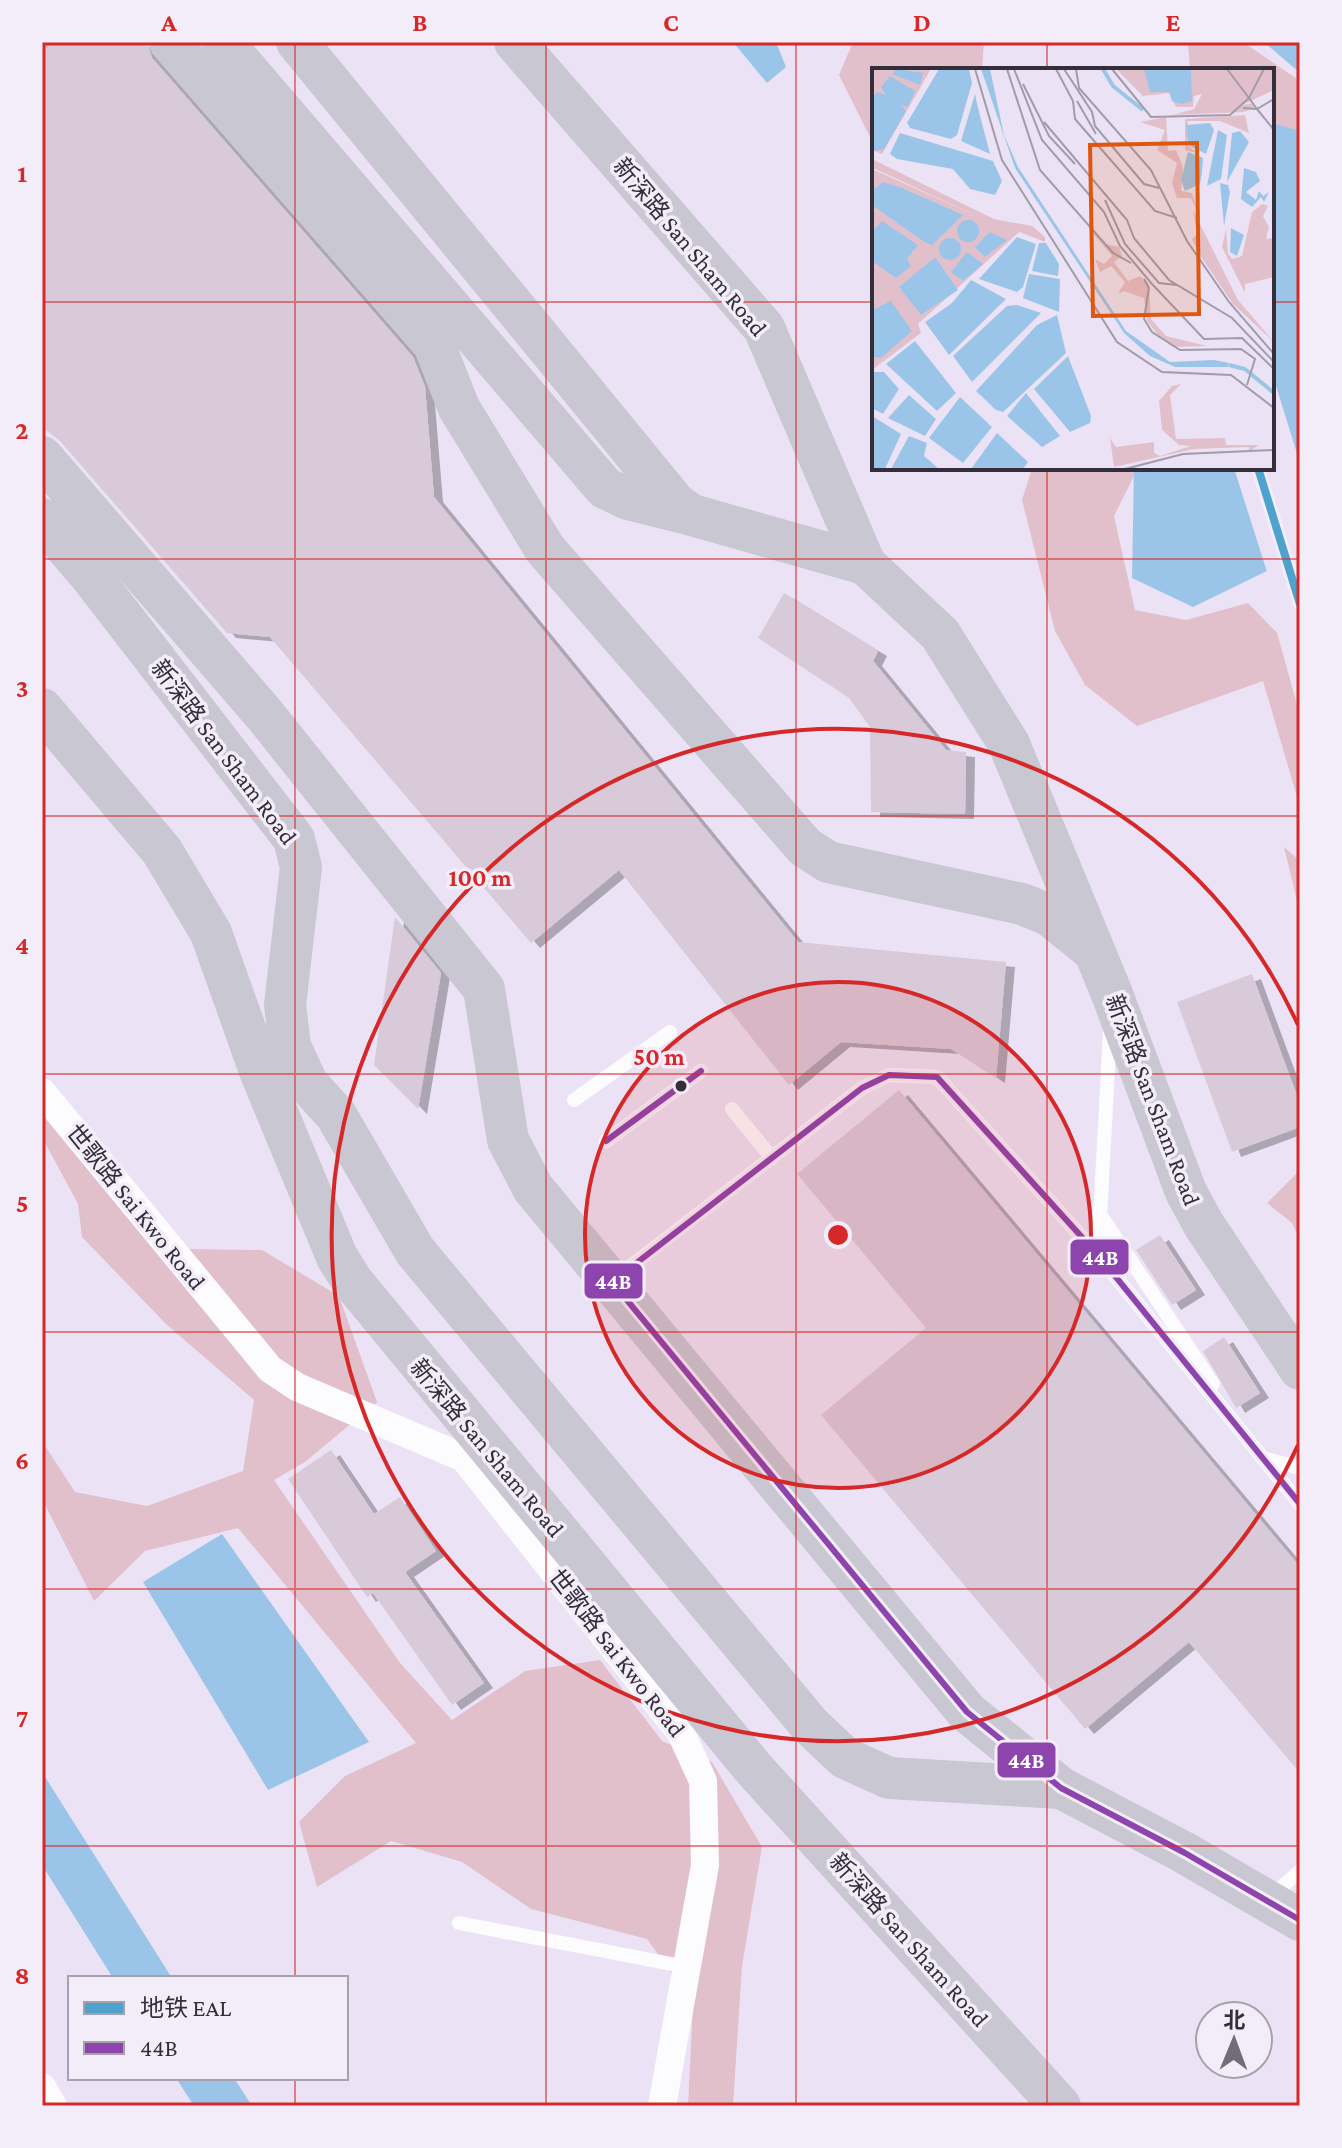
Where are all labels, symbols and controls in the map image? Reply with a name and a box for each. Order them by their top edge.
text: A [160,8,177,37]
text: B [412,8,428,37]
text: C [663,8,679,37]
text: D [913,8,931,37]
text: E [1166,8,1181,37]
inset map [872,68,1274,470]
street label: 新深路 San Sham Road [608,152,773,341]
text: 1 [17,159,27,188]
text: 2 [15,416,29,445]
street label: 新深路 San Sham Road [146,654,303,850]
text: 3 [16,674,28,703]
text: 100 m [448,864,512,891]
text: 4 [15,931,29,960]
street label: 新深路 San Sham Road [1101,990,1206,1210]
text: 50 m [633,1043,685,1070]
unlabelled marker [673,1078,689,1094]
street label: 世歌路 Sai Kwo Road [61,1119,212,1295]
text: 5 [16,1189,28,1218]
centre of rings [824,1221,852,1249]
line badge: 44B [1069,1238,1130,1276]
text: 44B [1082,1245,1118,1270]
line badge: 44B [583,1262,644,1300]
text: 44B [595,1269,631,1294]
street label: 新深路 San Sham Road [405,1353,570,1542]
text: 6 [15,1446,29,1475]
street label: 世歌路 Sai Kwo Road [544,1564,691,1742]
text: 7 [16,1704,28,1733]
line badge: 44B [996,1741,1057,1779]
text: 44B [1008,1748,1044,1773]
street label: 新深路 San Sham Road [824,1847,995,2032]
text: 8 [14,1961,30,1990]
legend [68,1976,348,2080]
text: 地铁 EAL [140,1994,231,2021]
north arrow [1194,2000,1274,2080]
text: 北 [1223,2008,1246,2033]
text: 44B [140,2034,178,2061]

